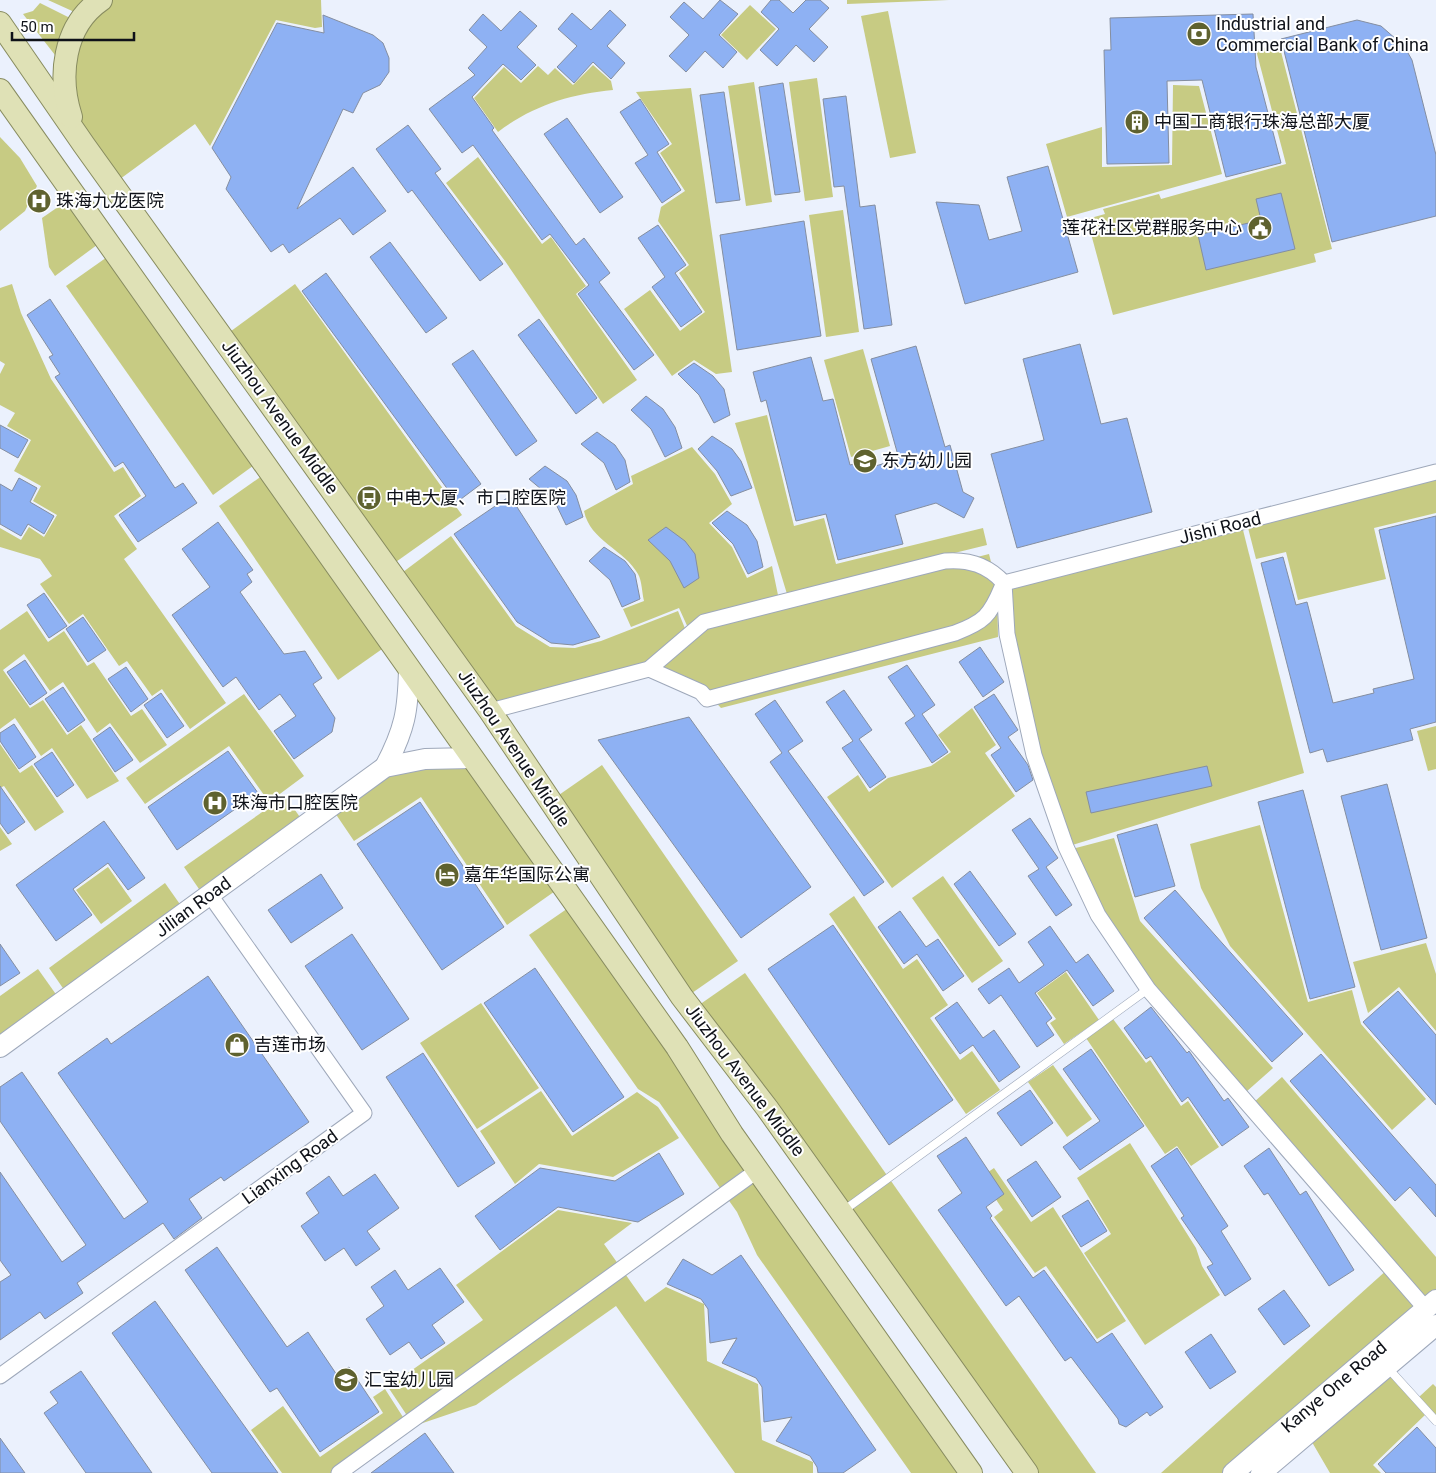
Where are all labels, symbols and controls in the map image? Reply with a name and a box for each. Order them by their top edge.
scale bar [12,10,135,42]
place label: Industrial and Commercial Bank of China [1216,13,1429,55]
text: 50 m [20,18,54,36]
bank icon: Industrial and Commercial Bank of China [1186,21,1212,47]
building icon: 中国工商银行珠海总部大厦 [1124,109,1150,135]
place label: 中国工商银行珠海总部大厦 [1154,111,1370,132]
hospital icon: 珠海九龙医院 [26,188,52,214]
place label: 珠海九龙医院 [56,190,164,211]
public building icon: 莲花社区党群服务中心 [1247,215,1273,241]
place label: 莲花社区党群服务中心 [1062,217,1242,238]
street label: Jiuzhou Avenue Middle [217,336,343,498]
school or university icon: 东方幼儿园 [852,448,878,474]
place label: 东方幼儿园 [882,450,972,471]
bus stop icon: 中电大厦、市口腔医院 [356,485,382,511]
place label: 中电大厦、市口腔医院 [386,487,566,508]
street label: Jishi Road [1177,507,1263,548]
street label: Jiuzhou Avenue Middle [454,665,575,830]
hospital icon: 珠海市口腔医院 [202,790,228,816]
place label: 珠海市口腔医院 [232,792,358,813]
hotel icon: 嘉年华国际公寓 [434,862,460,888]
place label: 嘉年华国际公寓 [464,864,590,885]
street label: Jilian Road [151,872,235,941]
street label: Jiuzhou Avenue Middle [681,999,810,1160]
shop icon: 吉莲市场 [224,1032,250,1058]
place label: 吉莲市场 [254,1034,326,1055]
street label: Lianxing Road [238,1125,342,1208]
street label: Kanye One Road [1277,1336,1391,1437]
school or university icon: 汇宝幼儿园 [333,1367,359,1393]
place label: 汇宝幼儿园 [364,1369,454,1390]

